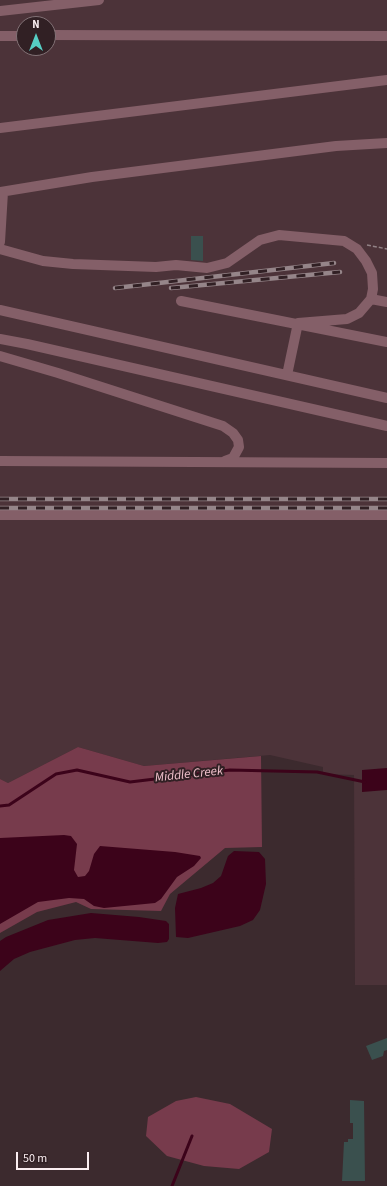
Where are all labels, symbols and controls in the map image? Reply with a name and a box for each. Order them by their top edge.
north arrow [16,16,56,56]
text: N [32,17,40,32]
water label: Middle Creek [154,764,224,786]
scale bar [18,1144,91,1170]
text: 50 m [23,1150,47,1167]

